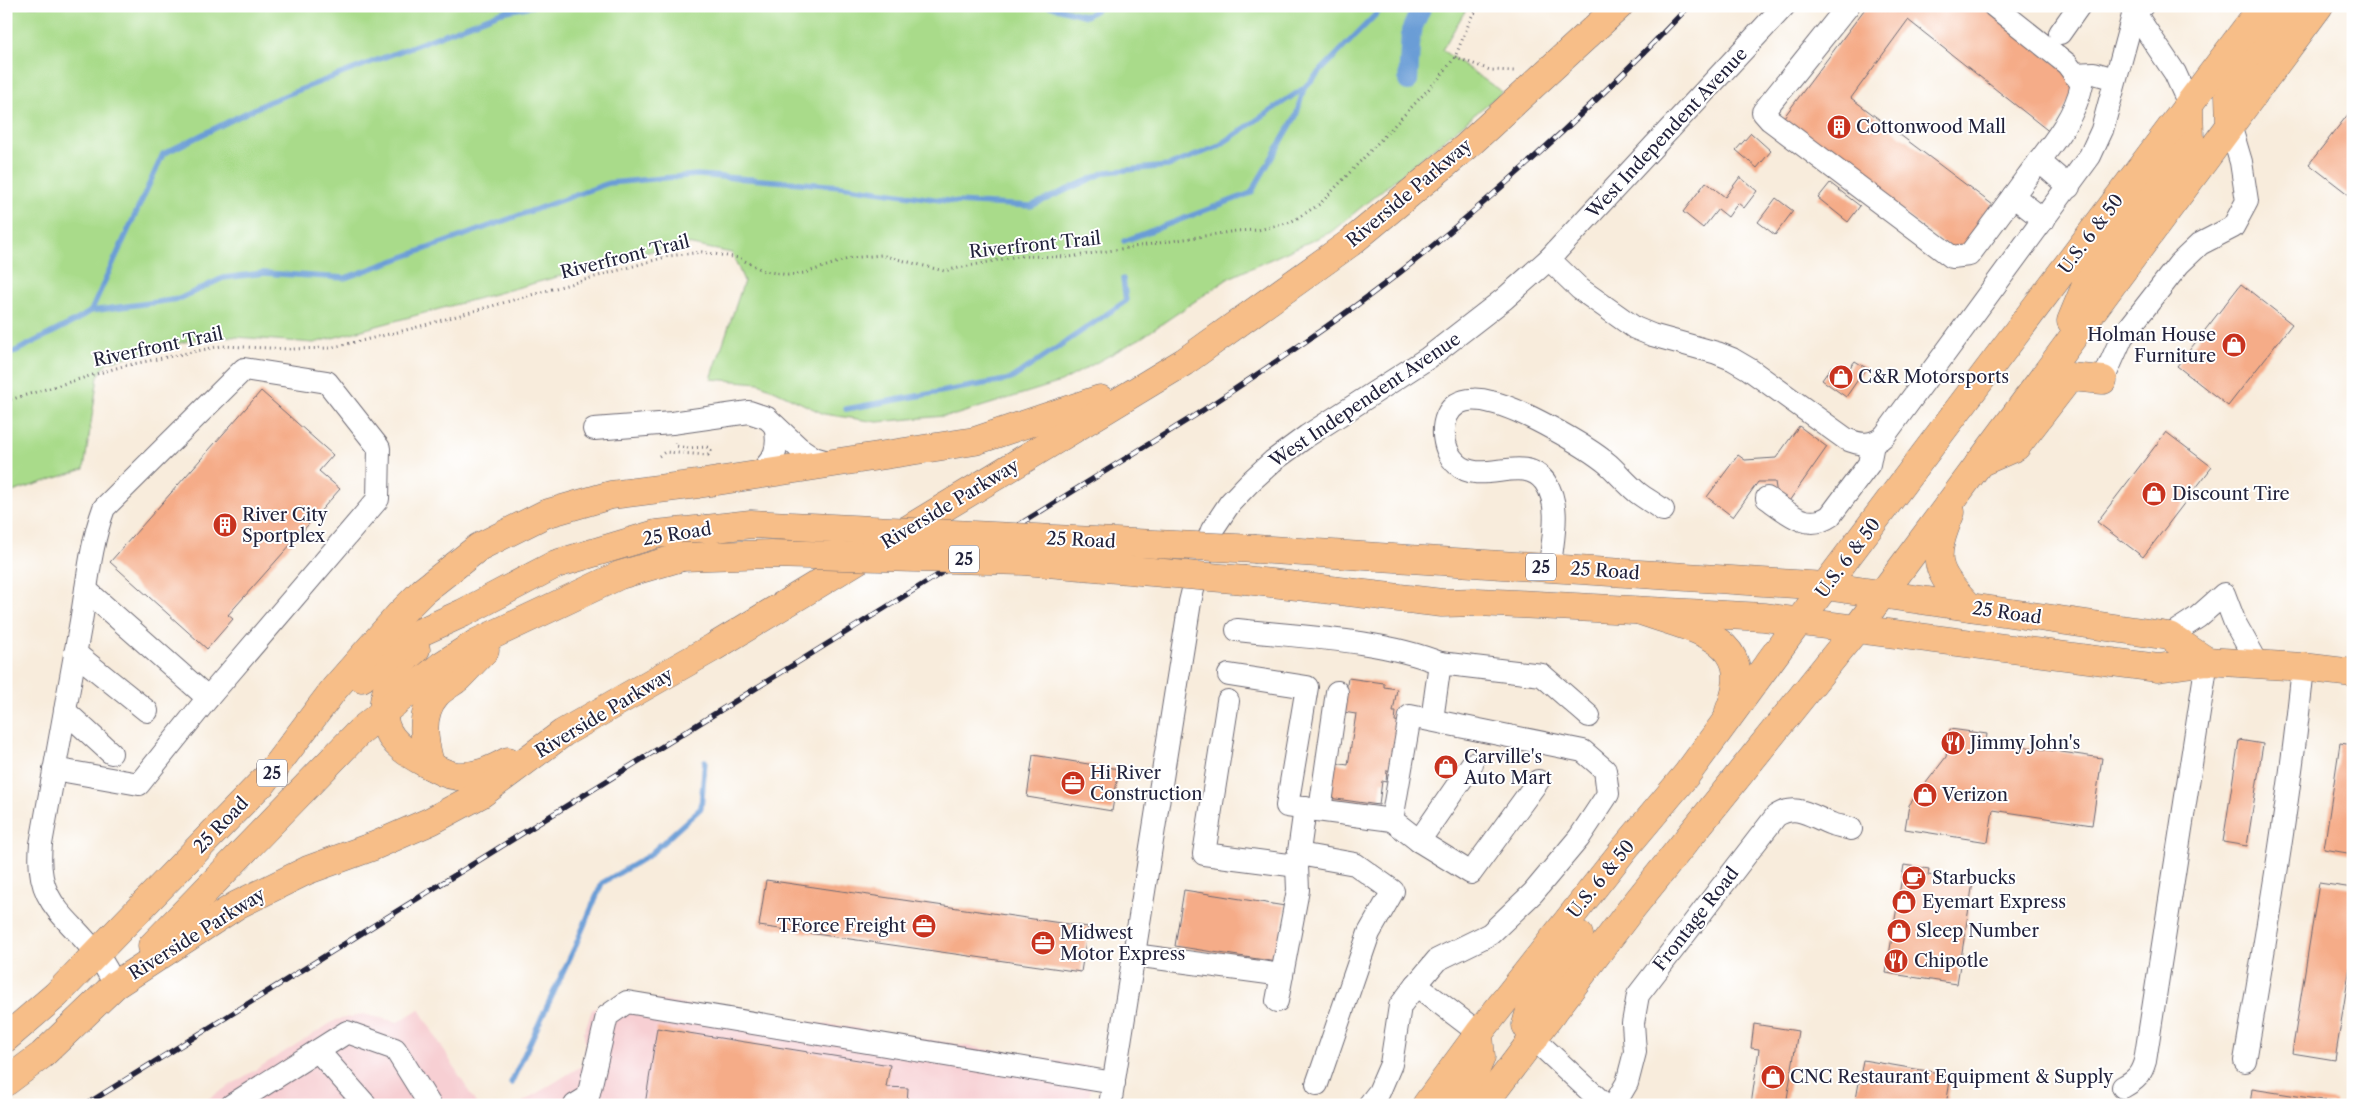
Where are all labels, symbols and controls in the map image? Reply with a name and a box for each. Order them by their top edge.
street label: West Independent Avenue [1581,43,1752,224]
building icon: Cottonwood Mall [1826,114,1852,140]
place label: Cottonwood Mall [1856,116,2006,138]
street label: Riverside Parkway [1342,134,1477,252]
street label: U.S. 6 & 50 [2054,190,2128,278]
street label: Riverfront Trail [968,227,1102,263]
street label: Riverfront Trail [558,230,692,284]
street label: Riverfront Trail [91,322,225,372]
place label: Holman House Furniture [2087,324,2216,367]
street label: West Independent Avenue [1265,328,1465,473]
shop icon: Holman House Furniture [2221,332,2247,358]
shop icon: C&R Motorsports [1828,364,1854,390]
place label: C&R Motorsports [1858,366,2009,388]
street label: Riverside Parkway [877,454,1024,554]
shop icon: Discount Tire [2141,481,2167,507]
place label: Discount Tire [2172,483,2290,505]
place label: River City Sportplex [242,504,329,547]
building icon: River City Sportplex [212,512,238,538]
street label: U.S. 6 & 50 [1811,514,1885,602]
street label: 25 Road [641,518,713,550]
street label: 25 Road [1046,527,1116,553]
road number: 25 [949,546,979,572]
road number: 25 [1526,554,1556,580]
street label: 25 Road [1570,558,1640,584]
street label: 25 Road [1971,597,2043,629]
street label: Riverside Parkway [531,663,678,763]
restaurant icon: Jimmy John's [1940,730,1966,756]
place label: Jimmy John's [1967,732,2080,754]
place label: Carville's Auto Mart [1463,746,1552,789]
shop icon: Carville's Auto Mart [1433,754,1459,780]
road number: 25 [257,760,287,786]
place label: Hi River Construction [1090,762,1203,805]
office icon: Hi River Construction [1060,770,1086,796]
shop icon: Verizon [1912,782,1938,808]
place label: Verizon [1941,784,2008,806]
street label: 25 Road [189,792,253,858]
street label: U.S. 6 & 50 [1563,835,1639,923]
street label: Frontage Road [1649,863,1743,975]
cafe icon: Starbucks [1901,865,1927,891]
place label: Starbucks [1932,867,2016,889]
street label: Riverside Parkway [125,883,270,985]
shop icon: Eyemart Express [1891,889,1917,915]
place label: Eyemart Express [1922,891,2066,913]
office icon: TForce Freight [911,913,937,939]
place label: TForce Freight [777,915,907,937]
shop icon: Sleep Number [1886,918,1912,944]
place label: Sleep Number [1916,920,2039,942]
place label: Midwest Motor Express [1060,922,1185,965]
office icon: Midwest Motor Express [1030,930,1056,956]
restaurant icon: Chipotle [1883,948,1909,974]
place label: Chipotle [1914,950,1989,972]
shop icon: CNC Restaurant Equipment & Supply [1760,1064,1786,1090]
place label: CNC Restaurant Equipment & Supply [1790,1066,2114,1088]

